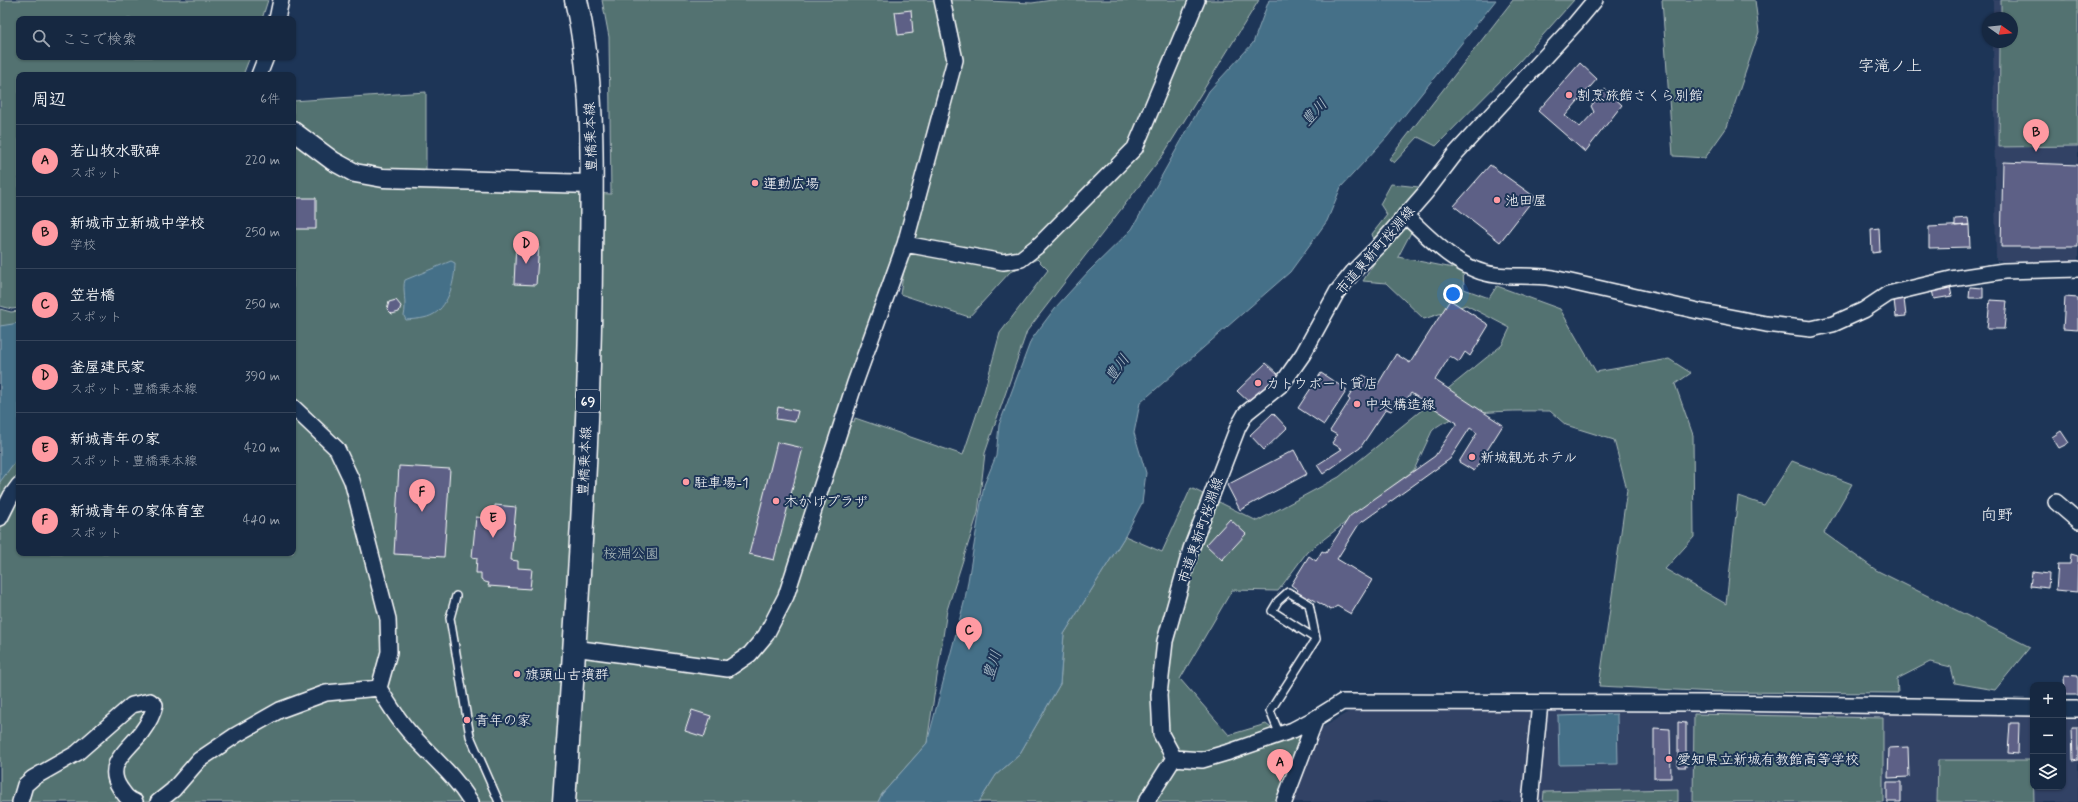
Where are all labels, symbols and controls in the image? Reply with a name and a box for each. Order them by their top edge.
north arrow [1982,12,2018,48]
search box [16,16,296,60]
icon: search [30,27,52,49]
text: ここで検索 [62,30,137,50]
district label: 字滝ノ上 [1858,56,1922,77]
place label: 割烹旅館さくら別館 [1577,87,1703,105]
text: 周辺 [32,89,66,111]
marker: 割烹旅館さくら別館 [1564,90,1574,100]
text: 6件 [260,91,280,108]
water label: 豊川 [1297,95,1332,130]
street label: 豊橋乗本線 [581,102,601,172]
pin: B [2023,119,2049,152]
text: 若山牧水歌碑 [70,142,160,162]
text: A [41,152,49,169]
text: 220 m [245,152,280,169]
text: スポット [70,165,122,182]
place label: 運動広場 [763,175,819,193]
marker: 運動広場 [750,178,760,188]
place label: 池田屋 [1505,192,1547,210]
marker: 池田屋 [1492,195,1502,205]
street label: 市道東新町桜淵線 [1332,202,1419,299]
text: 新城市立新城中学校 [70,214,205,234]
text: B [41,224,49,241]
text: 250 m [245,224,280,241]
pin: D [513,231,539,264]
text: 学校 [70,237,96,254]
your location [1443,284,1463,304]
text: 笠岩橋 [70,286,115,306]
text: C [40,296,50,313]
text: 250 m [245,296,280,313]
text: スポット [70,309,122,326]
water label: 豊川 [1101,351,1135,387]
text: 釜屋建民家 [70,358,145,378]
text: D [41,368,49,385]
text: 390 m [245,368,280,385]
place label: カトウボート貸店 [1266,375,1378,393]
marker: カトウボート貸店 [1253,378,1263,388]
text: スポット · 豊橋乗本線 [70,381,197,398]
road number: 69 [576,390,600,412]
place label: 中央構造線 [1365,396,1435,414]
marker: 中央構造線 [1352,399,1362,409]
street label: 豊橋乗本線 [574,426,596,496]
text: 新城青年の家 [70,430,160,450]
text: E [41,440,49,457]
text: 420 m [244,440,280,457]
place label: 新城観光ホテル [1480,449,1577,467]
marker: 新城観光ホテル [1467,452,1477,462]
text: スポット · 豊橋乗本線 [70,453,197,470]
place label: 駐車場-1 [694,474,749,492]
street label: 市道東新町桜淵線 [1174,474,1228,586]
marker: 駐車場-1 [681,477,691,487]
pin: F [409,479,435,512]
place label: 木かげプラザ [784,493,868,511]
marker: 木かげプラザ [771,496,781,506]
text: 新城青年の家体育室 [70,502,205,522]
pin: E [480,505,506,538]
district label: 向野 [1981,505,2013,526]
text: F [42,512,48,529]
text: 440 m [243,512,280,529]
text: スポット [70,525,122,542]
park label: 桜淵公園 [603,545,659,563]
pin: C [956,617,982,650]
water label: 豊川 [979,648,1007,683]
place label: 旗頭山古墳群 [525,666,609,684]
marker: 旗頭山古墳群 [512,669,522,679]
map controls [2030,682,2066,790]
button: + [2030,682,2066,718]
place label: 青年の家 [475,712,531,730]
marker: 青年の家 [462,715,472,725]
button: − [2030,718,2066,754]
pin: A [1267,749,1293,782]
place label: 愛知県立新城有教館高等学校 [1677,751,1859,769]
marker: 愛知県立新城有教館高等学校 [1664,754,1674,764]
button: layers [2030,754,2066,790]

